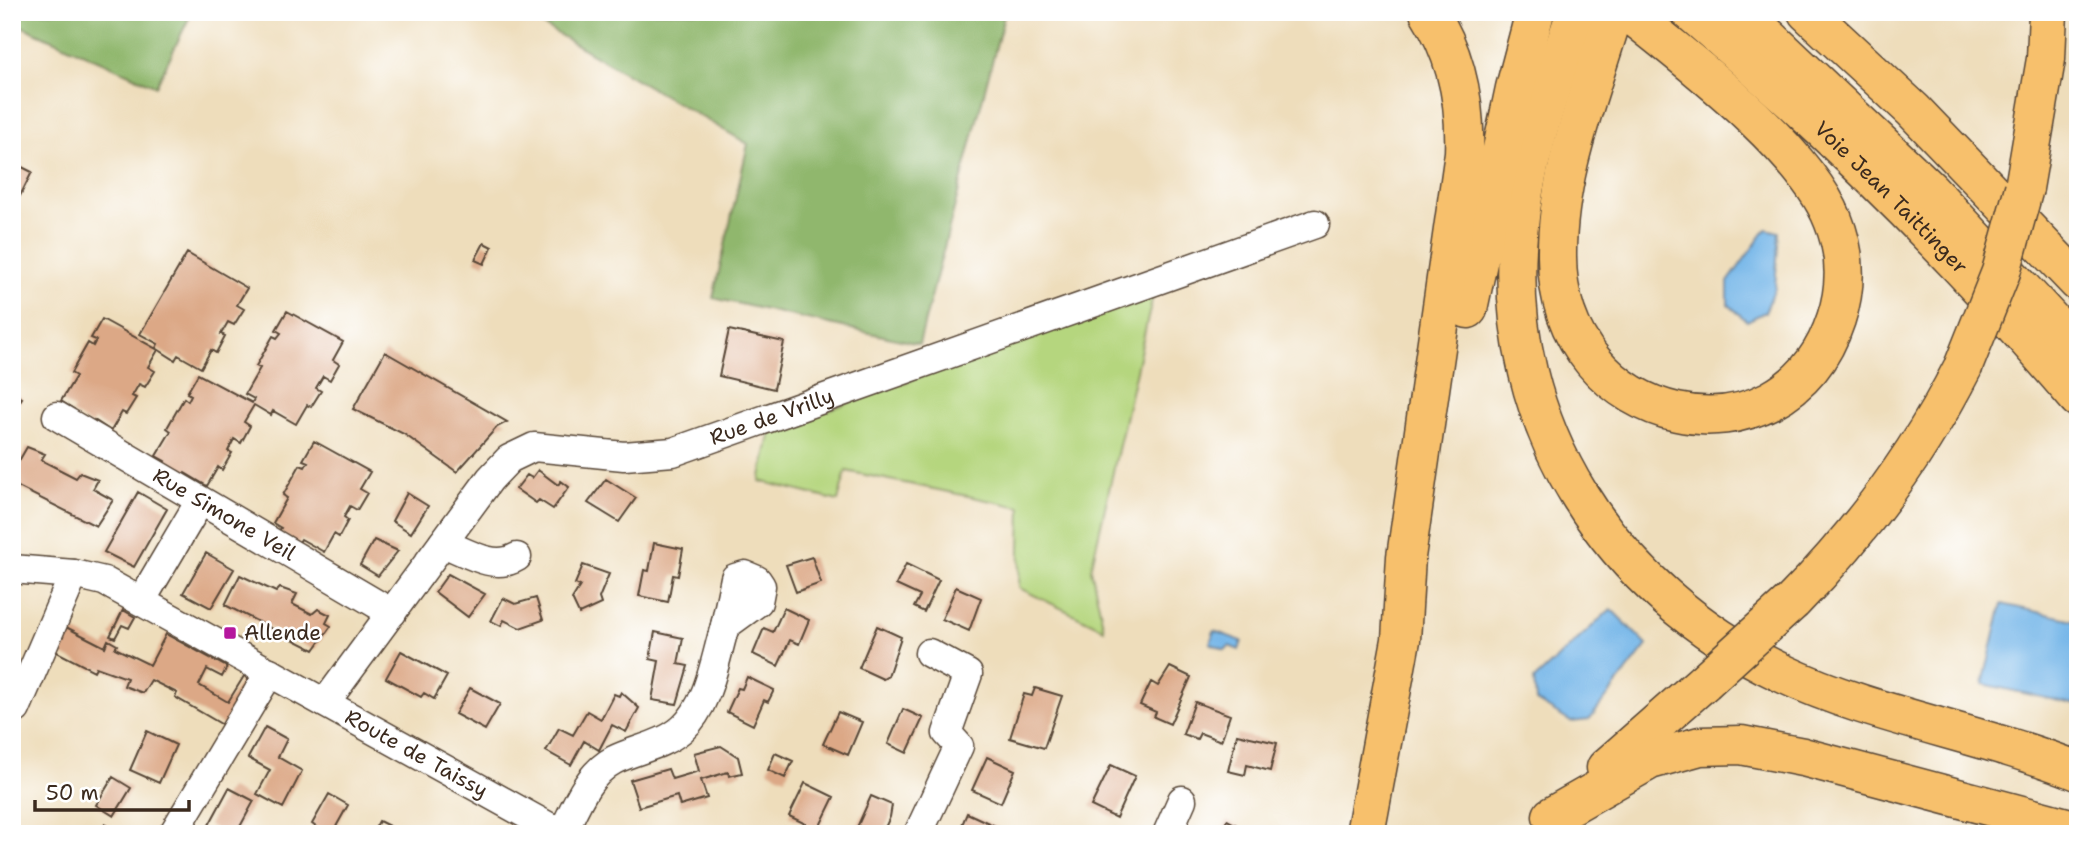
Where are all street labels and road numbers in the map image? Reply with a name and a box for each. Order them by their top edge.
street label: Voie Jean Taittinger [1808,115,1974,280]
street label: Rue de Vrilly [706,382,838,452]
street label: Rue Simone Veil [148,461,301,568]
street label: Route de Taissy [340,703,493,804]

